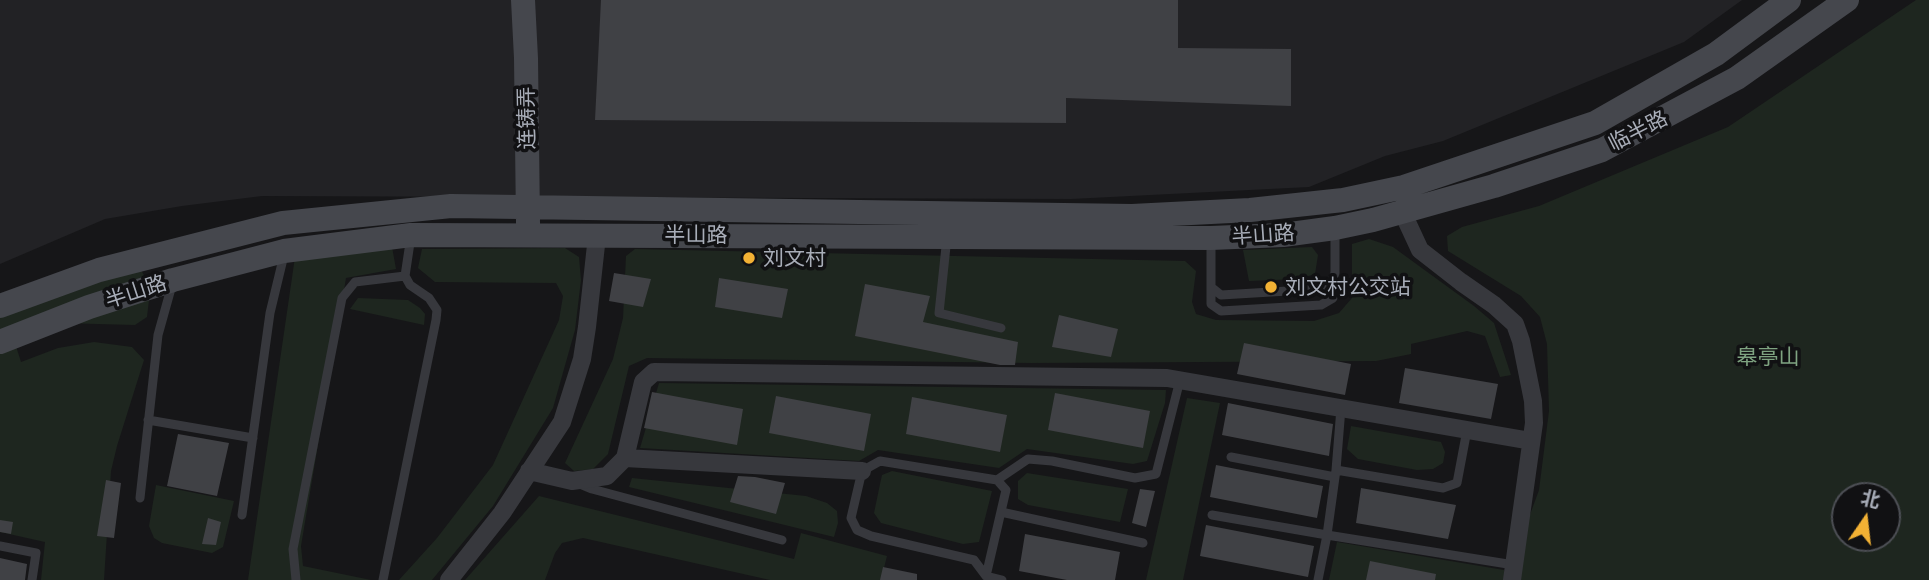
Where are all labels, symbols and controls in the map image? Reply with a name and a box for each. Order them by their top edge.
street label: 连铸弄 [514,86,540,150]
street label: 临半路 [1604,105,1672,157]
street label: 半山路 [1231,220,1295,250]
street label: 半山路 [665,222,727,248]
place label: 刘文村 [763,245,826,271]
marker: 刘文村 [741,250,757,266]
street label: 半山路 [102,270,170,314]
place label: 刘文村公交站 [1285,274,1411,300]
marker: 刘文村公交站 [1263,279,1279,295]
park label: 皋亭山 [1737,344,1799,370]
north arrow [1831,482,1901,552]
text: 北 [1859,485,1883,512]

